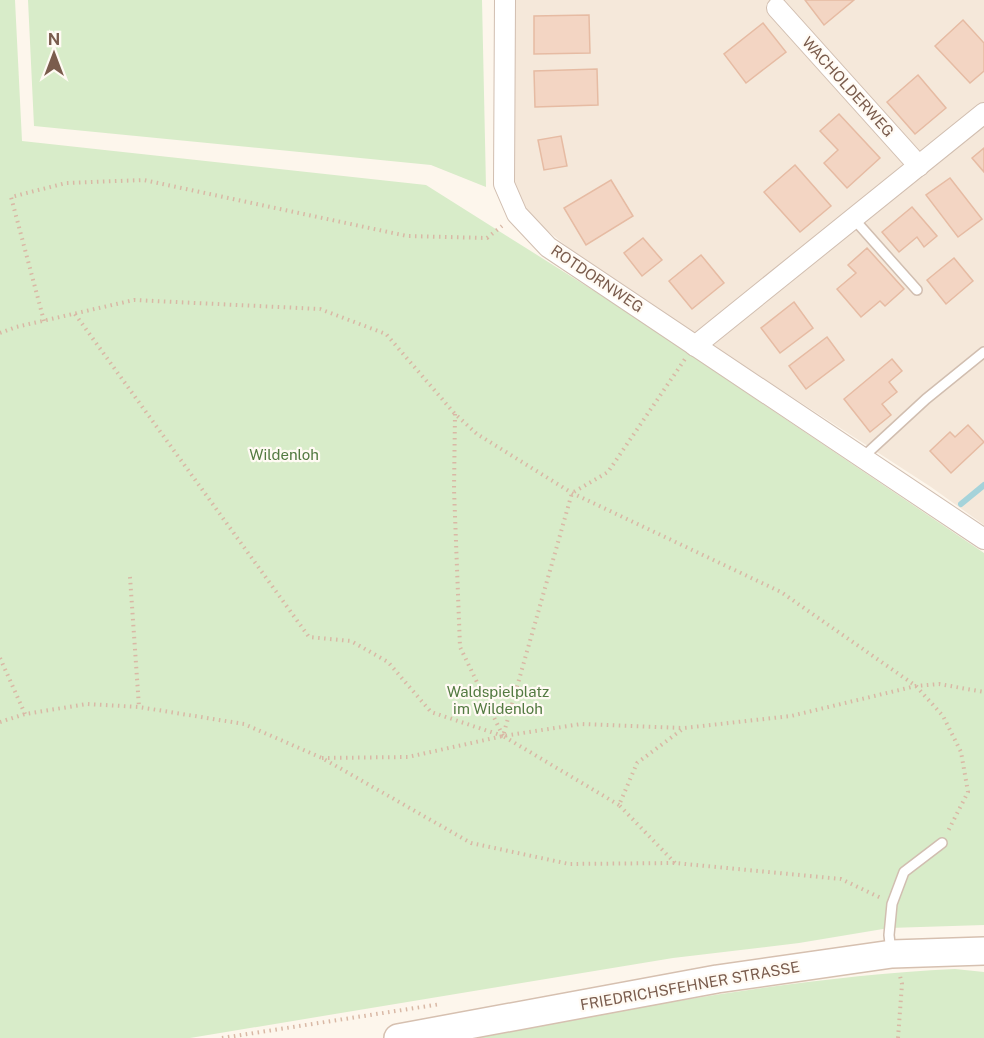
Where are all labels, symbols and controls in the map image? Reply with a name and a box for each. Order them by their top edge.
north arrow [24,24,84,84]
text: N [48,30,60,49]
street label: WACHOLDERWEG [799,33,898,140]
street label: ROTDORNWEG [548,241,647,316]
park label: Wildenloh [249,446,319,463]
park label: Waldspielplatz im Wildenloh [447,683,549,717]
street label: FRIEDRICHSFEHNER STRASSE [579,958,801,1013]

